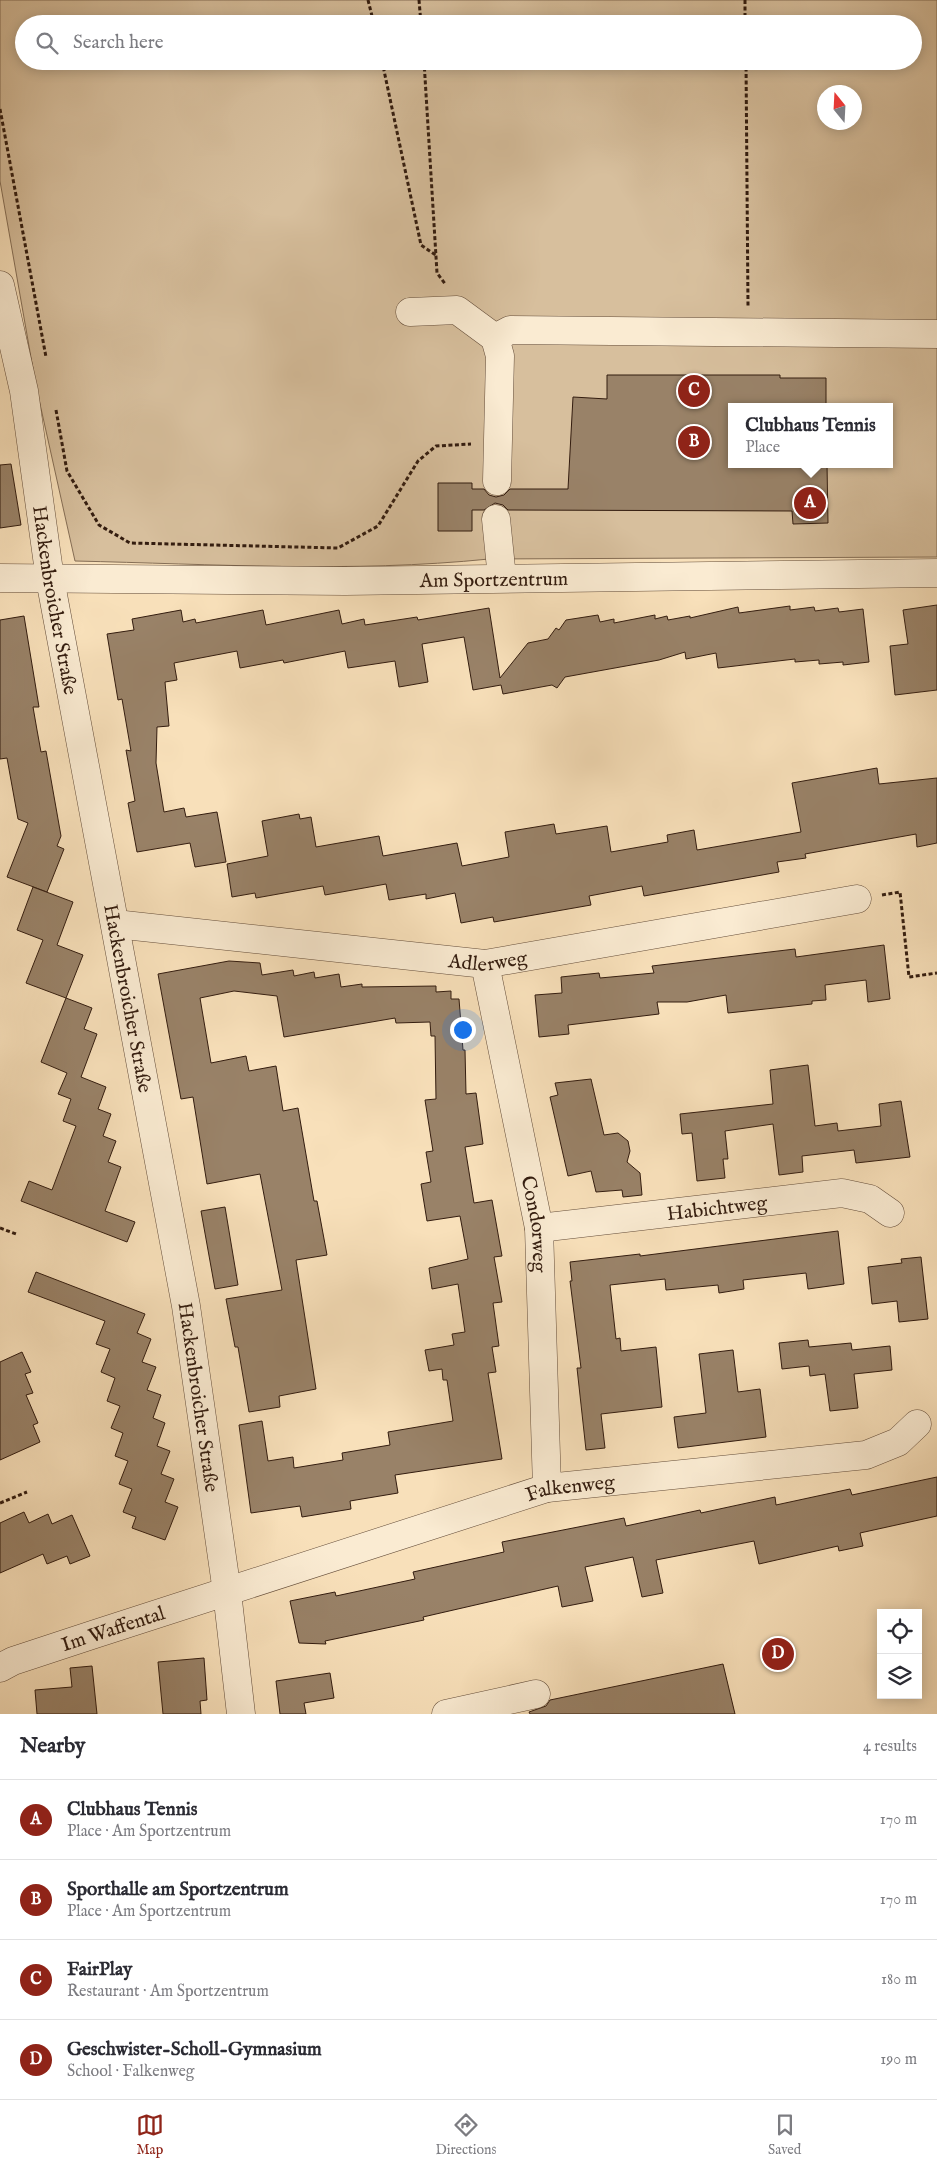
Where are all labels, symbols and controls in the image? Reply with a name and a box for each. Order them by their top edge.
search box [15,15,922,70]
icon: search [33,29,61,57]
text: Search here [73,31,164,55]
north arrow [817,85,862,130]
pin: C [678,372,710,410]
popup [728,403,893,468]
text: Clubhaus Tennis [745,414,876,438]
pin: B [678,423,710,461]
text: Place [745,438,780,458]
pin: A [794,484,826,522]
street label: Hackenbroicher Straße [26,504,82,697]
street label: Am Sportzentrum [419,567,568,594]
street label: Hackenbroicher Straße [97,902,157,1095]
street label: Adlerweg [446,946,530,978]
your location [450,1017,476,1043]
street label: Condorweg [515,1174,551,1274]
street label: Habichtweg [665,1191,770,1227]
street label: Hackenbroicher Straße [172,1301,224,1494]
street label: Falkenweg [523,1470,617,1508]
street label: Im Waffental [58,1601,169,1658]
map controls [877,1609,922,1699]
button: locate [877,1609,922,1654]
pin: D [762,1635,794,1673]
button: layers [877,1654,922,1699]
text: Nearby [20,1733,85,1760]
text: 4 results [863,1737,917,1757]
text: Clubhaus Tennis [67,1798,198,1822]
text: A [31,1810,41,1830]
text: 170 m [880,1810,917,1830]
text: Place · Am Sportzentrum [67,1822,231,1842]
text: Sporthalle am Sportzentrum [67,1878,289,1902]
text: B [31,1890,41,1910]
text: 170 m [880,1890,917,1910]
text: Place · Am Sportzentrum [67,1902,231,1922]
text: FairPlay [67,1958,132,1982]
text: C [30,1970,42,1990]
text: 180 m [881,1970,917,1990]
text: Restaurant · Am Sportzentrum [67,1982,269,2002]
text: Geschwister-Scholl-Gymnasium [67,2038,322,2062]
text: D [30,2050,42,2070]
text: 190 m [880,2050,917,2070]
text: School · Falkenweg [67,2062,194,2082]
tab: Map [136,2111,164,2159]
tab: Directions [435,2111,496,2159]
tab: Saved [768,2111,801,2159]

